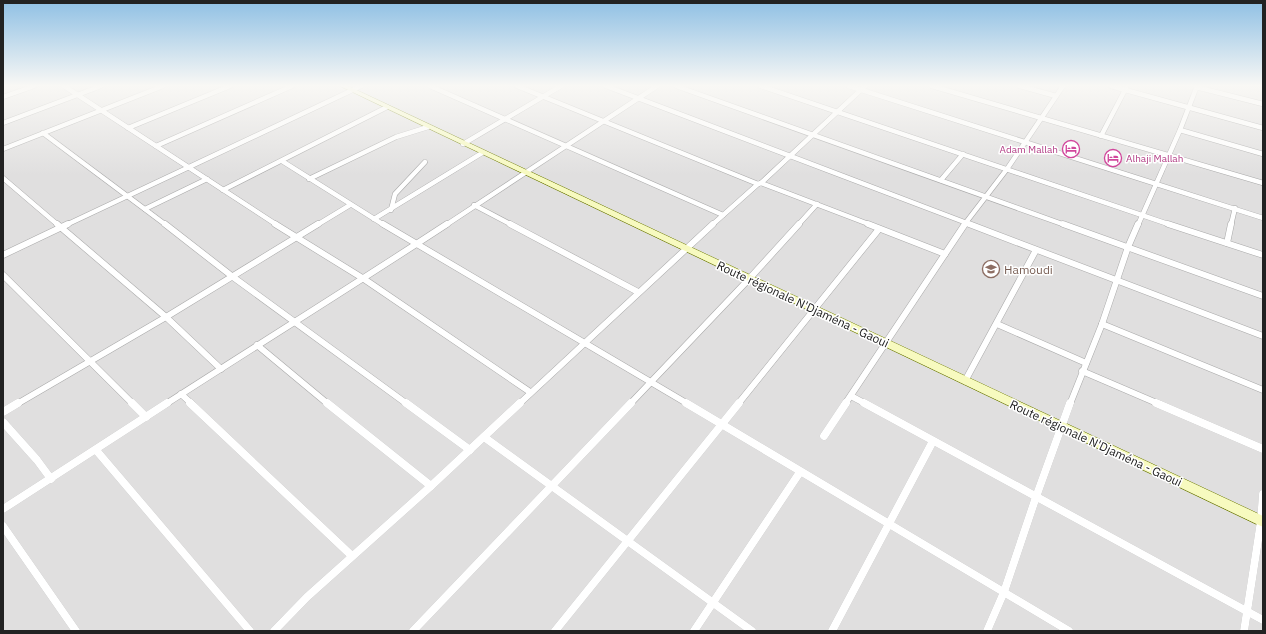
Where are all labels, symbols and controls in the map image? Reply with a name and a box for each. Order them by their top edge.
hotel icon: Adam Mallah [1061,139,1081,159]
place label: Adam Mallah [999,143,1058,156]
hotel icon: Alhaji Mallah [1103,148,1123,168]
place label: Alhaji Mallah [1126,152,1183,165]
street label: Route régionale N'Djaména - Gaoui [714,257,892,351]
school or university icon: Hamoudi [981,259,1001,279]
place label: Hamoudi [1004,262,1053,277]
street label: Route régionale N'Djaména - Gaoui [1007,396,1185,490]

